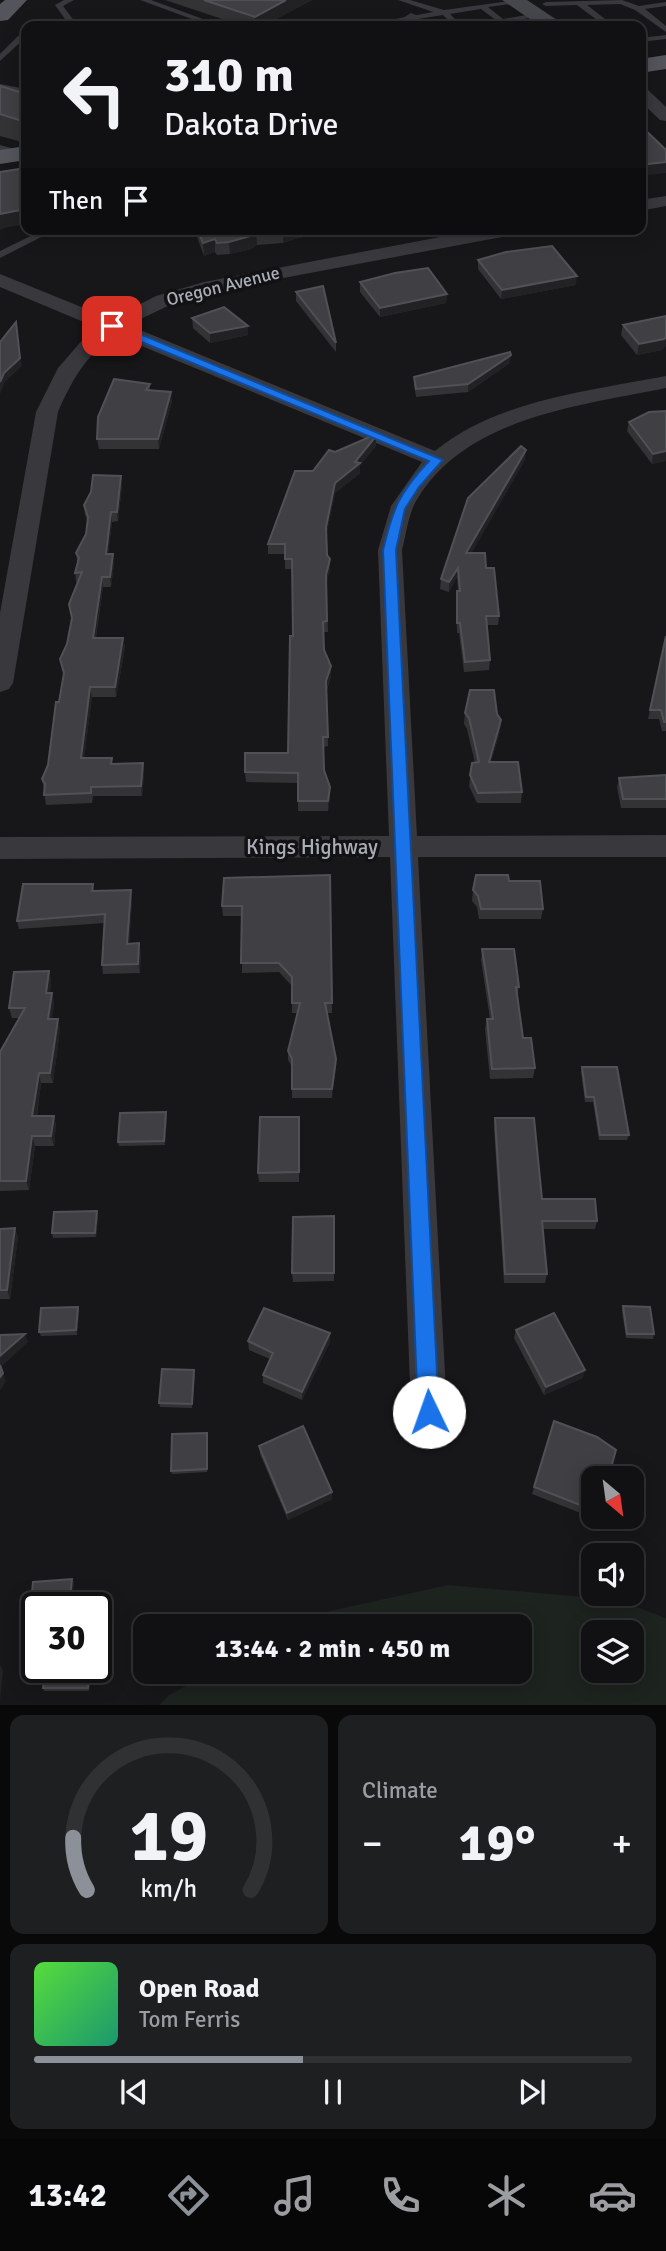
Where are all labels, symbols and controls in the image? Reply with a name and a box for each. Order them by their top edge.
text: 310 m [164,45,294,105]
icon: left [49,49,140,140]
text: Dakota Drive [164,105,338,144]
icon: arrive [117,182,155,220]
text: Then [49,185,103,217]
street label: Oregon Avenue [164,261,282,311]
pin [82,296,142,356]
icon: arrive [93,307,131,345]
street label: Kings Highway [246,834,378,860]
position arrow [392,1375,466,1449]
north arrow [581,1466,644,1530]
map controls [581,1466,644,1683]
button: sound [581,1543,644,1606]
speed limit sign: 30 [21,1592,112,1683]
button: layers [581,1620,644,1683]
text: 13:44 · 2 min · 450 m [215,1633,450,1665]
text: Climate [362,1776,438,1805]
text: 19 [130,1793,208,1882]
text: 19° [459,1811,535,1875]
text: − [362,1820,383,1867]
text: + [611,1820,632,1867]
text: km/h [141,1873,197,1904]
text: Open Road [139,1973,260,2005]
text: Tom Ferris [139,2005,240,2034]
icon: previous [115,2073,153,2111]
icon: pause [314,2073,352,2111]
icon: next [513,2073,551,2111]
icon: directions [164,2171,213,2220]
icon: music [270,2171,319,2220]
icon: phone [376,2171,425,2220]
icon: climate [482,2171,531,2220]
icon: car [588,2171,637,2220]
text: 13:42 [29,2176,107,2215]

